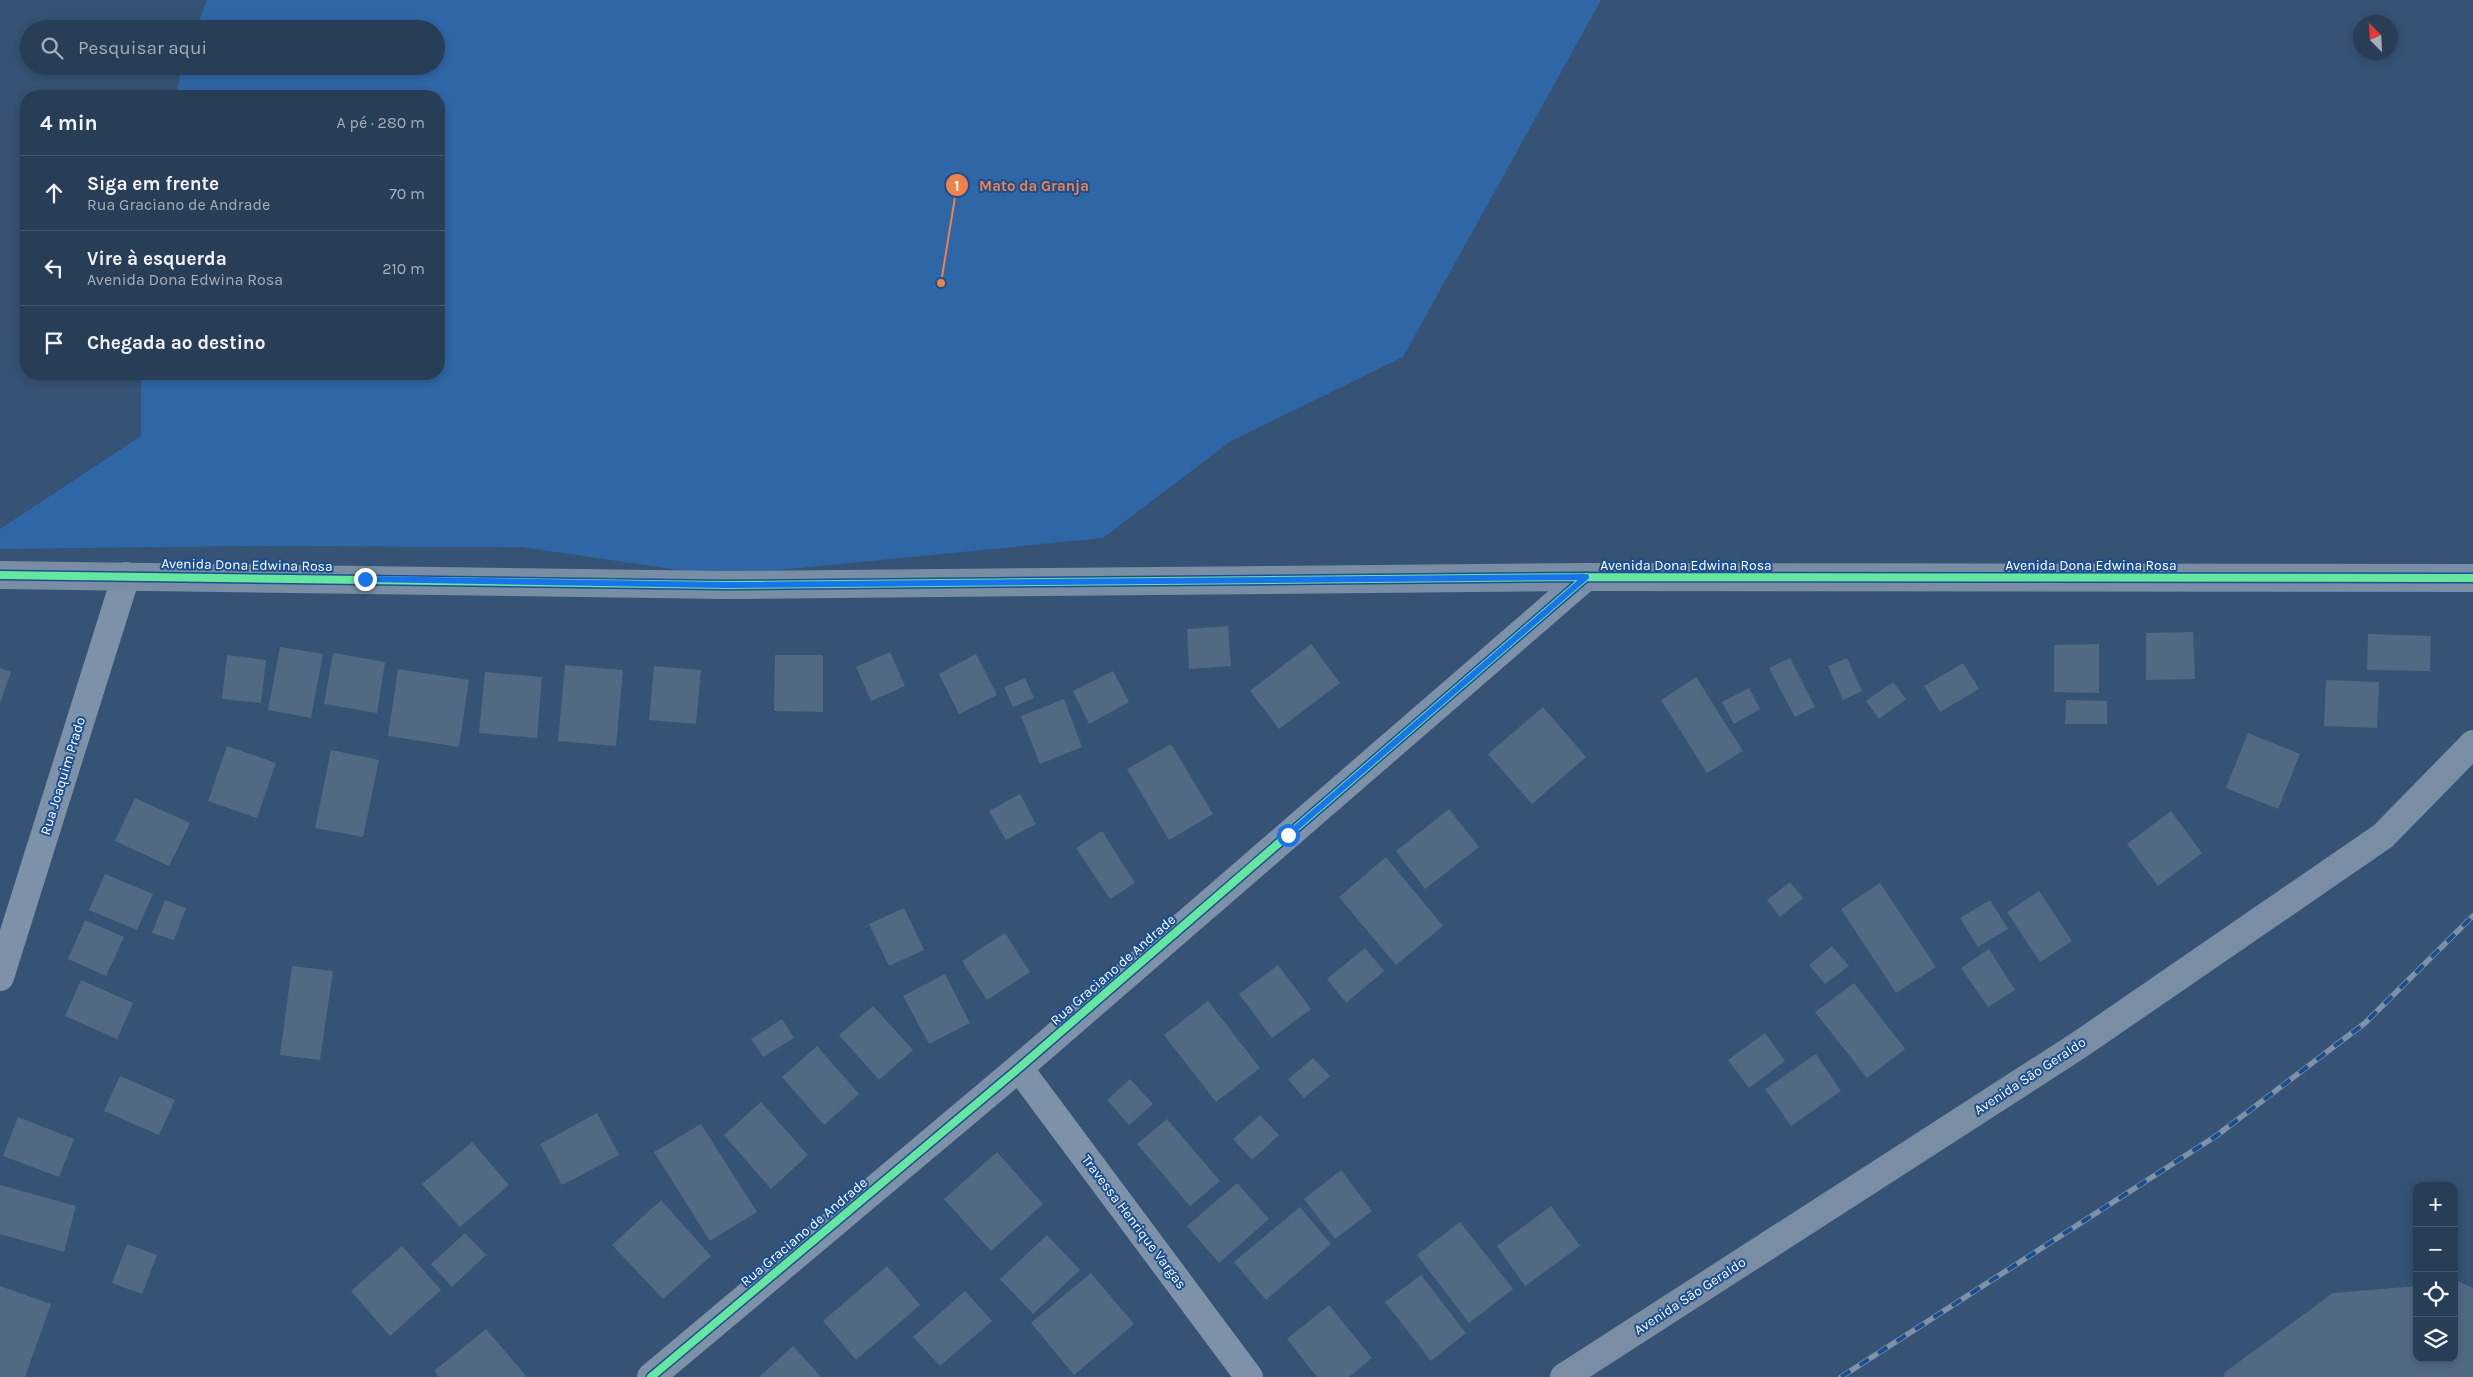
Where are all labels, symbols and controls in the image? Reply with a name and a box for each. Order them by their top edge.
north arrow [2353,15,2398,60]
search box [20,20,445,75]
icon: search [38,34,66,62]
text: Pesquisar aqui [78,37,207,59]
text: 4 min [40,111,98,135]
text: A pé · 280 m [337,113,425,132]
callout: Mato da Granja [944,170,1099,200]
text: Siga em frente [87,173,219,195]
text: 1 [954,177,960,195]
text: Mato da Granja [979,177,1089,195]
icon: ahead [40,179,68,207]
text: 70 m [389,184,425,203]
text: Rua Graciano de Andrade [87,195,270,214]
text: Vire à esquerda [87,248,227,270]
icon: left [40,254,68,282]
text: 210 m [382,259,425,278]
text: Avenida Dona Edwina Rosa [87,270,283,289]
icon: arrive [40,329,68,357]
text: Chegada ao destino [87,332,265,354]
street label: Avenida Dona Edwina Rosa [161,555,333,575]
street label: Avenida Dona Edwina Rosa [1600,557,1772,574]
street label: Avenida Dona Edwina Rosa [2005,557,2177,574]
route end [354,568,377,591]
street label: Rua Joaquim Prado [37,715,89,837]
route start [1277,824,1300,847]
street label: Rua Graciano de Andrade [1047,911,1179,1029]
street label: Avenida São Geraldo [1971,1033,2089,1119]
street label: Travessa Henrique Vargas [1078,1152,1190,1292]
street label: Rua Graciano de Andrade [737,1174,871,1290]
map controls [2413,1182,2458,1362]
button: + [2413,1182,2458,1227]
button: − [2413,1227,2458,1272]
street label: Avenida São Geraldo [1631,1253,1749,1339]
button: locate [2413,1272,2458,1317]
button: layers [2413,1317,2458,1362]

